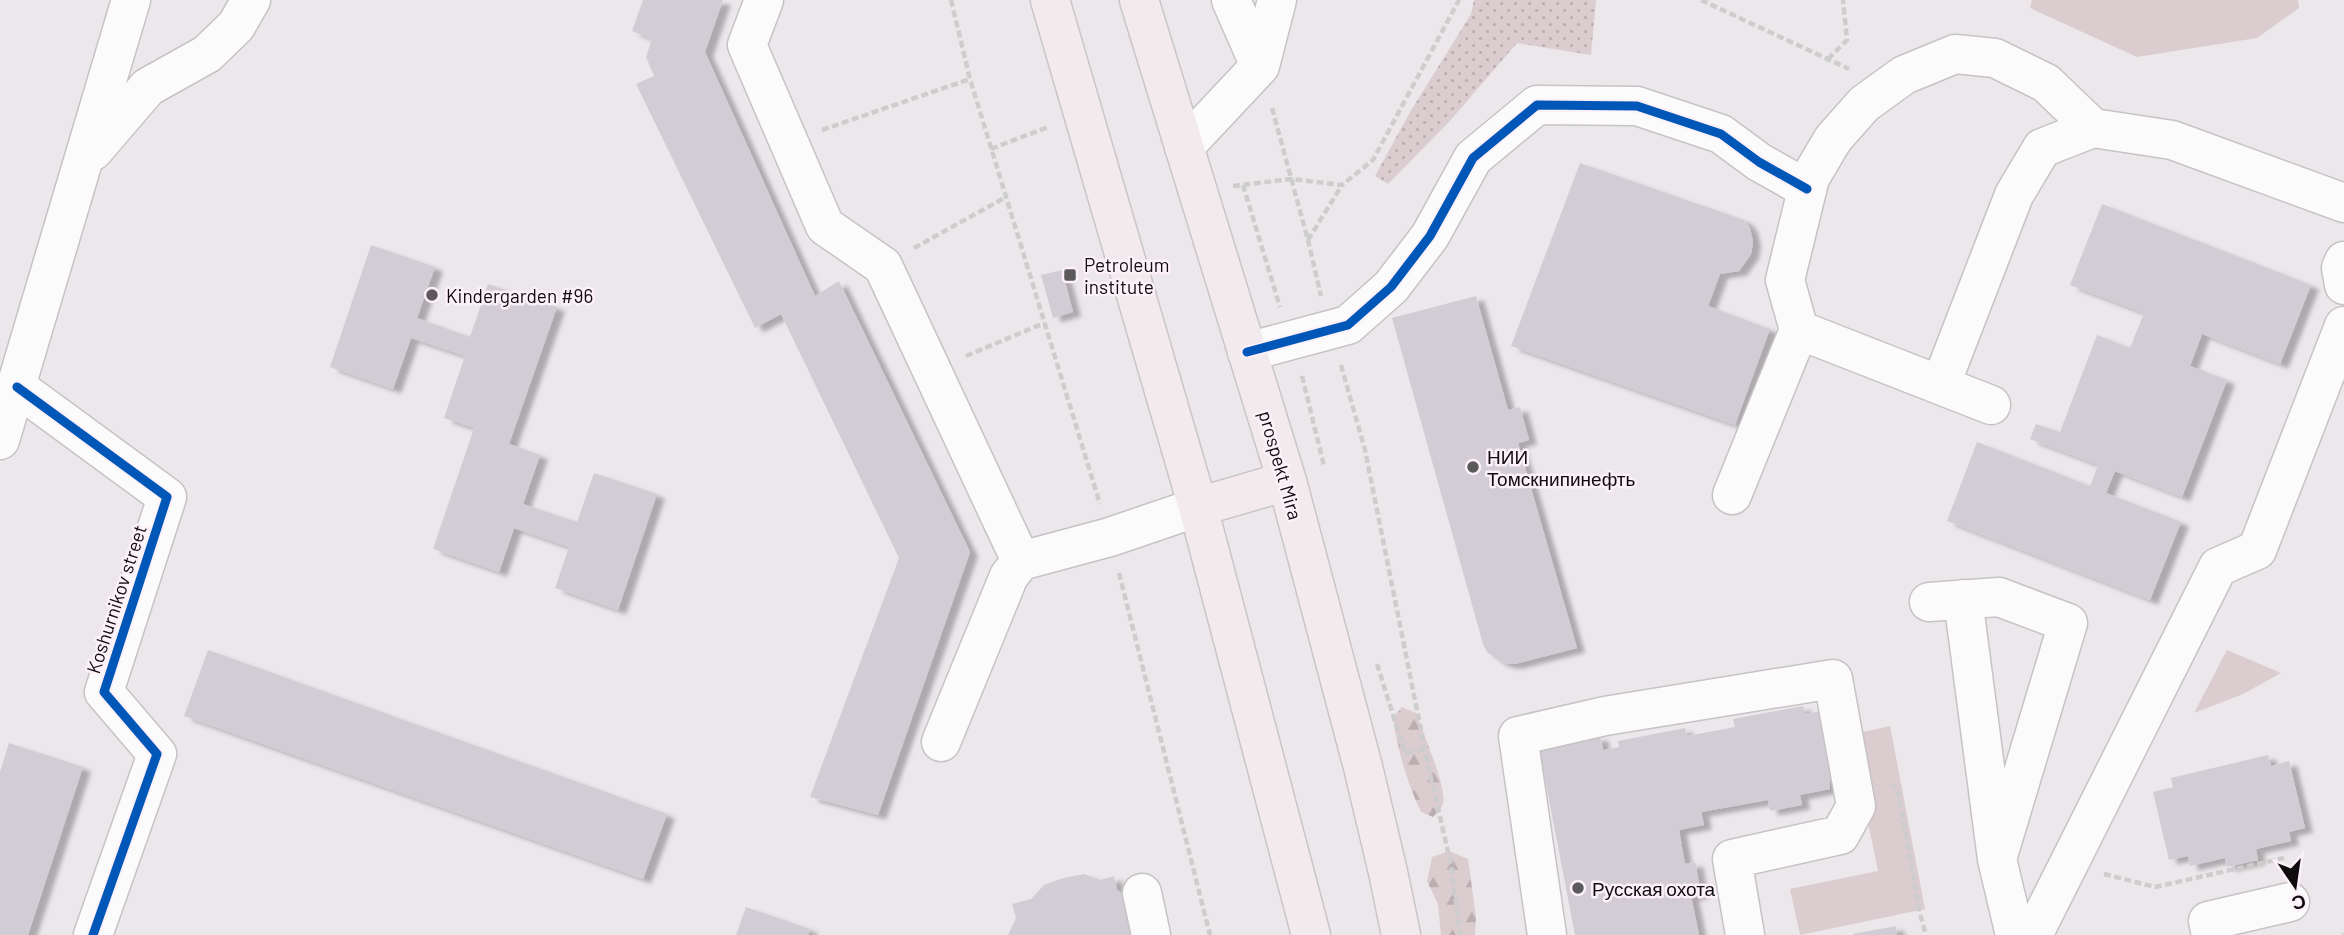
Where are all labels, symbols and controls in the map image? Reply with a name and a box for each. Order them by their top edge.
place label: Petroleum institute [1084,253,1169,298]
marker: Petroleum institute [1062,267,1078,283]
place label: Kindergarden #96 [446,284,593,307]
marker: Kindergarden #96 [424,287,440,303]
street label: prospekt Mira [1254,408,1308,522]
place label: НИИ Томскнипинефть [1487,445,1636,490]
marker: НИИ Томскнипинефть [1465,459,1481,475]
street label: Koshurnikov street [81,522,151,676]
north arrow [2260,851,2330,921]
place label: Русская охота [1592,877,1716,900]
marker: Русская охота [1570,880,1586,896]
text: С [2289,890,2308,916]

